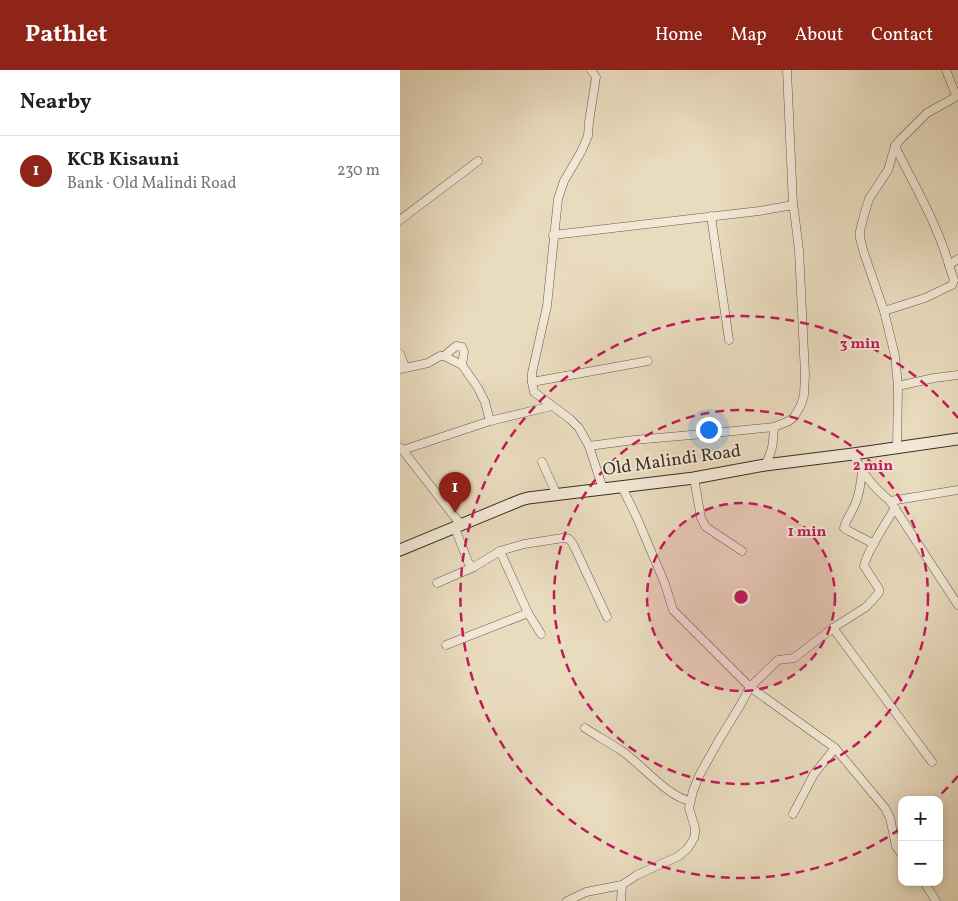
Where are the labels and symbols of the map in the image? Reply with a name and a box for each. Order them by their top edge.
text: 3 min [840,334,880,355]
your location [696,417,722,443]
street label: Old Malindi Road [601,439,743,483]
text: 2 min [853,456,893,477]
pin: 1 [439,472,471,513]
text: 1 min [788,522,826,543]
centre of rings [732,588,750,606]

